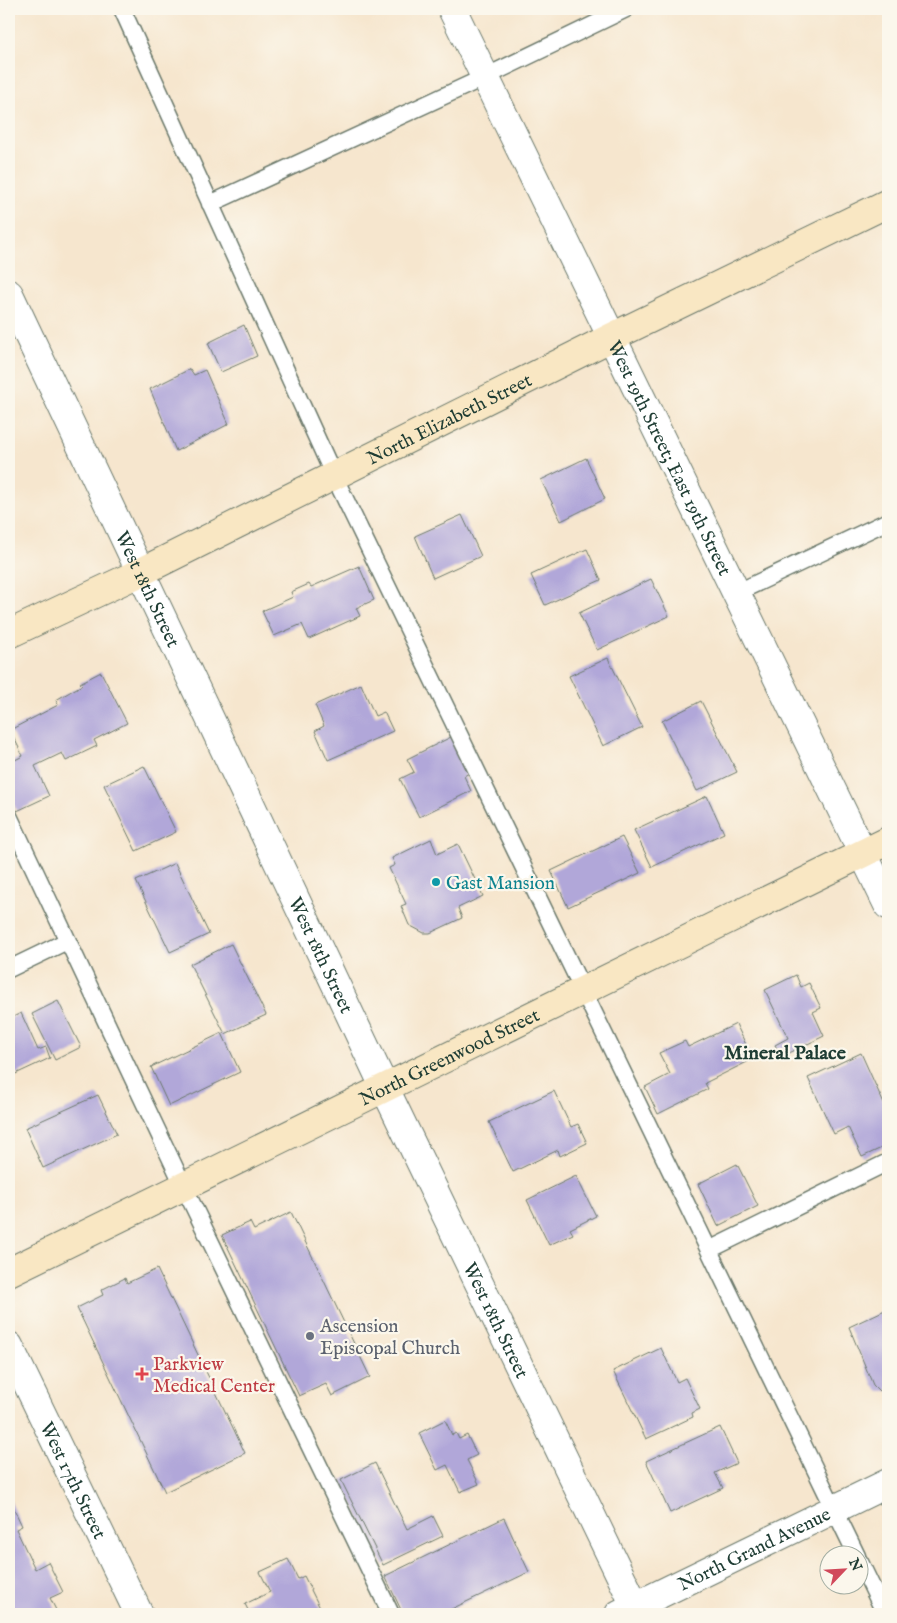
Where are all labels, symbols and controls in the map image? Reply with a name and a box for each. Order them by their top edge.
street label: West 19th Street; East 19th Street [601,337,736,580]
street label: North Elizabeth Street [363,369,537,471]
street label: West 18th Street [109,527,185,652]
place label: Gast Mansion [446,872,555,896]
marker: Gast Mansion [430,876,442,888]
street label: West 18th Street [282,894,358,1018]
street label: North Greenwood Street [356,1004,544,1112]
district label: Mineral Palace [724,1041,847,1066]
street label: West 18th Street [457,1259,533,1383]
place label: Ascension Episcopal Church [319,1315,460,1361]
marker: Ascension Episcopal Church [304,1330,316,1342]
place label: Parkview Medical Center [153,1353,275,1399]
marker: Parkview Medical Center [135,1367,149,1381]
street label: West 17th Street [34,1418,111,1544]
street label: North Grand Avenue [675,1503,835,1597]
north arrow [820,1546,870,1596]
text: N [844,1555,866,1574]

